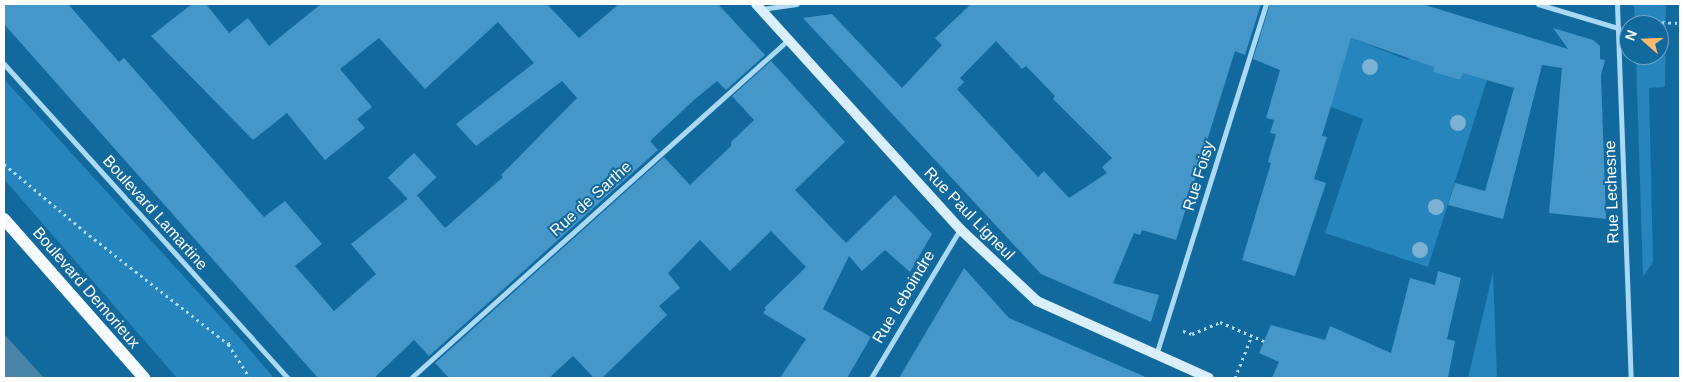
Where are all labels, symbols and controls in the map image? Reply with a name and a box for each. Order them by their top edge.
north arrow [1619,15,1669,65]
text: N [1622,28,1640,43]
street label: Rue Foisy [1179,139,1219,213]
street label: Rue Lechesne [1601,140,1623,244]
street label: Boulevard Lamartine [98,152,212,274]
street label: Rue de Sarthe [546,157,636,241]
street label: Rue Paul Ligneul [920,163,1018,265]
street label: Boulevard Demorieux [28,224,144,352]
street label: Rue Leboindre [869,247,939,347]

